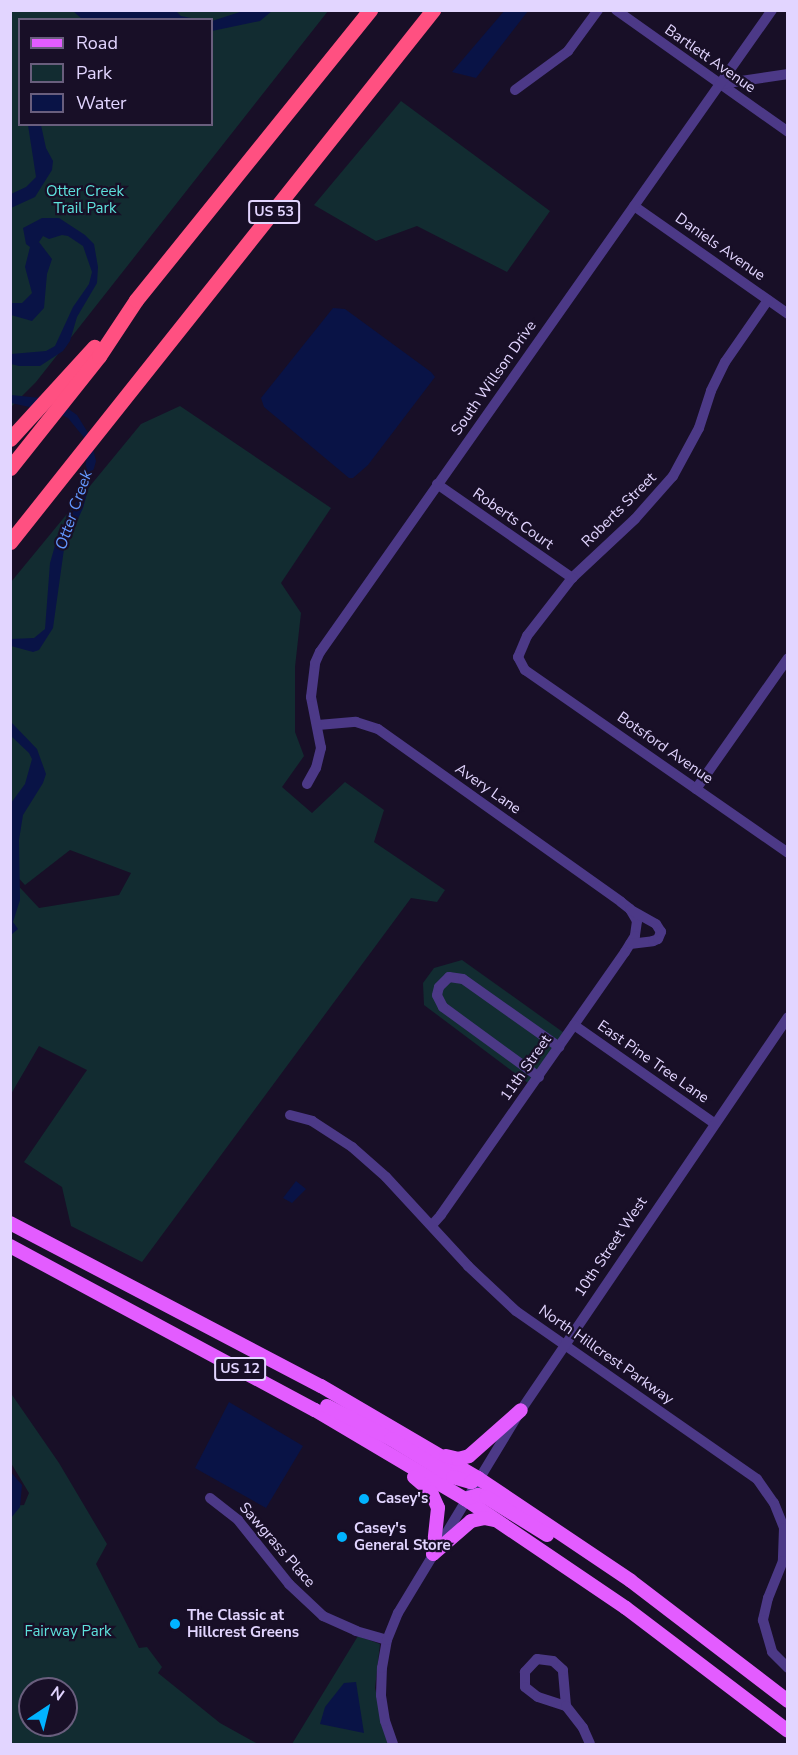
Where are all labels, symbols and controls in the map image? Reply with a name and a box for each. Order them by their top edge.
legend [18,18,213,126]
street label: Bartlett Avenue [661,21,759,97]
text: Road [76,31,118,55]
text: Park [76,61,112,85]
text: Water [76,91,127,115]
park label: Otter Creek Trail Park [46,182,124,217]
road number: US 53 [247,201,301,223]
street label: Daniels Avenue [672,209,768,285]
street label: South Willson Drive [448,317,540,439]
water label: Otter Creek [51,468,97,552]
street label: Roberts Street [578,469,660,551]
street label: Roberts Court [469,485,557,553]
street label: Botsford Avenue [614,708,716,788]
street label: Avery Lane [452,760,524,818]
street label: East Pine Tree Lane [594,1017,712,1107]
street label: 11th Street [497,1031,555,1105]
street label: 10th Street West [571,1194,651,1300]
street label: North Hillcrest Parkway [535,1302,677,1408]
road number: US 12 [213,1358,267,1380]
place label: Casey's [376,1490,428,1508]
marker: Casey's [357,1492,371,1506]
street label: Sawgrass Place [235,1499,319,1591]
place label: Casey's General Store [354,1519,451,1554]
marker: Casey's General Store [335,1530,349,1544]
place label: The Classic at Hillcrest Greens [187,1606,299,1641]
marker: The Classic at Hillcrest Greens [168,1617,182,1631]
park label: Fairway Park [24,1623,112,1641]
north arrow [18,1677,78,1737]
text: N [46,1681,68,1706]

